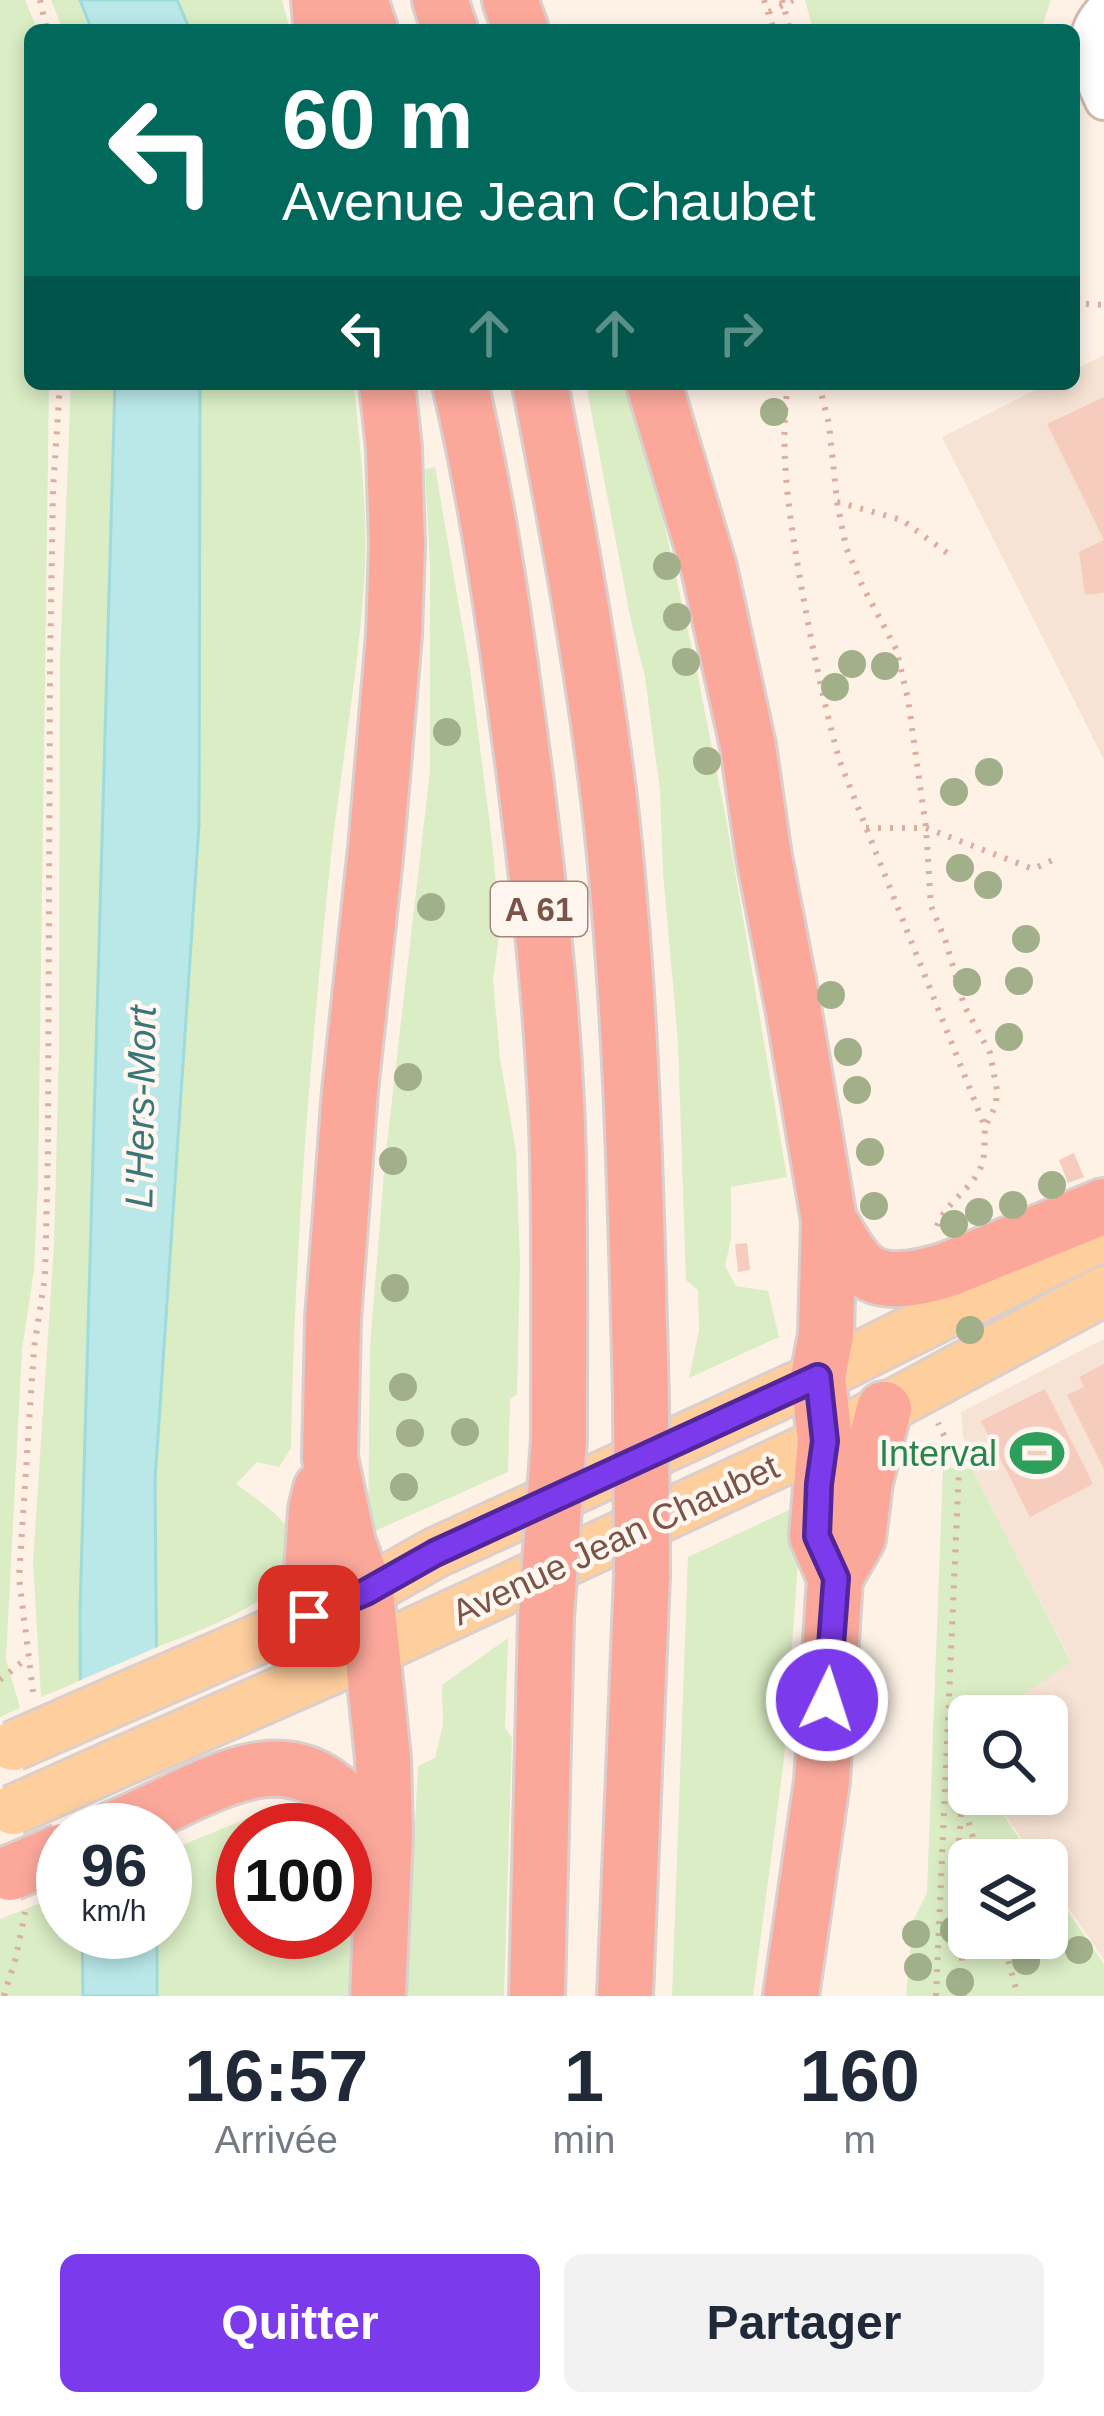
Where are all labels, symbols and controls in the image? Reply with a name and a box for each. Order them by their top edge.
icon: left [84,72,240,228]
text: 60 m [282,72,473,166]
text: Avenue Jean Chaubet [282,171,815,231]
icon: left [330,300,396,366]
icon: ahead [456,300,522,366]
icon: ahead [582,300,648,366]
icon: right [708,300,774,366]
road number: A 61 [491,882,587,936]
water label: L'Hers-Mort [117,1003,164,1209]
sports icon: Interval [1008,1424,1066,1482]
place label: Interval [879,1433,997,1474]
street label: Avenue Jean Chaubet [445,1446,785,1633]
pin [258,1565,360,1667]
icon: arrive [276,1583,342,1649]
position arrow [764,1637,890,1763]
map controls [948,1695,1068,1959]
button: search [948,1695,1068,1815]
speed limit sign: 100 [216,1803,372,1959]
text: 96 [81,1832,147,1899]
button: layers [948,1839,1068,1959]
text: km/h [81,1894,147,1927]
text: 16:57 [184,2036,368,2116]
text: 1 [564,2036,604,2116]
text: 160 [800,2036,920,2116]
text: Arrivée [215,2118,338,2161]
text: min [553,2118,615,2161]
text: m [843,2118,876,2161]
button: Quitter [60,2254,540,2392]
button: Partager [564,2254,1044,2392]

